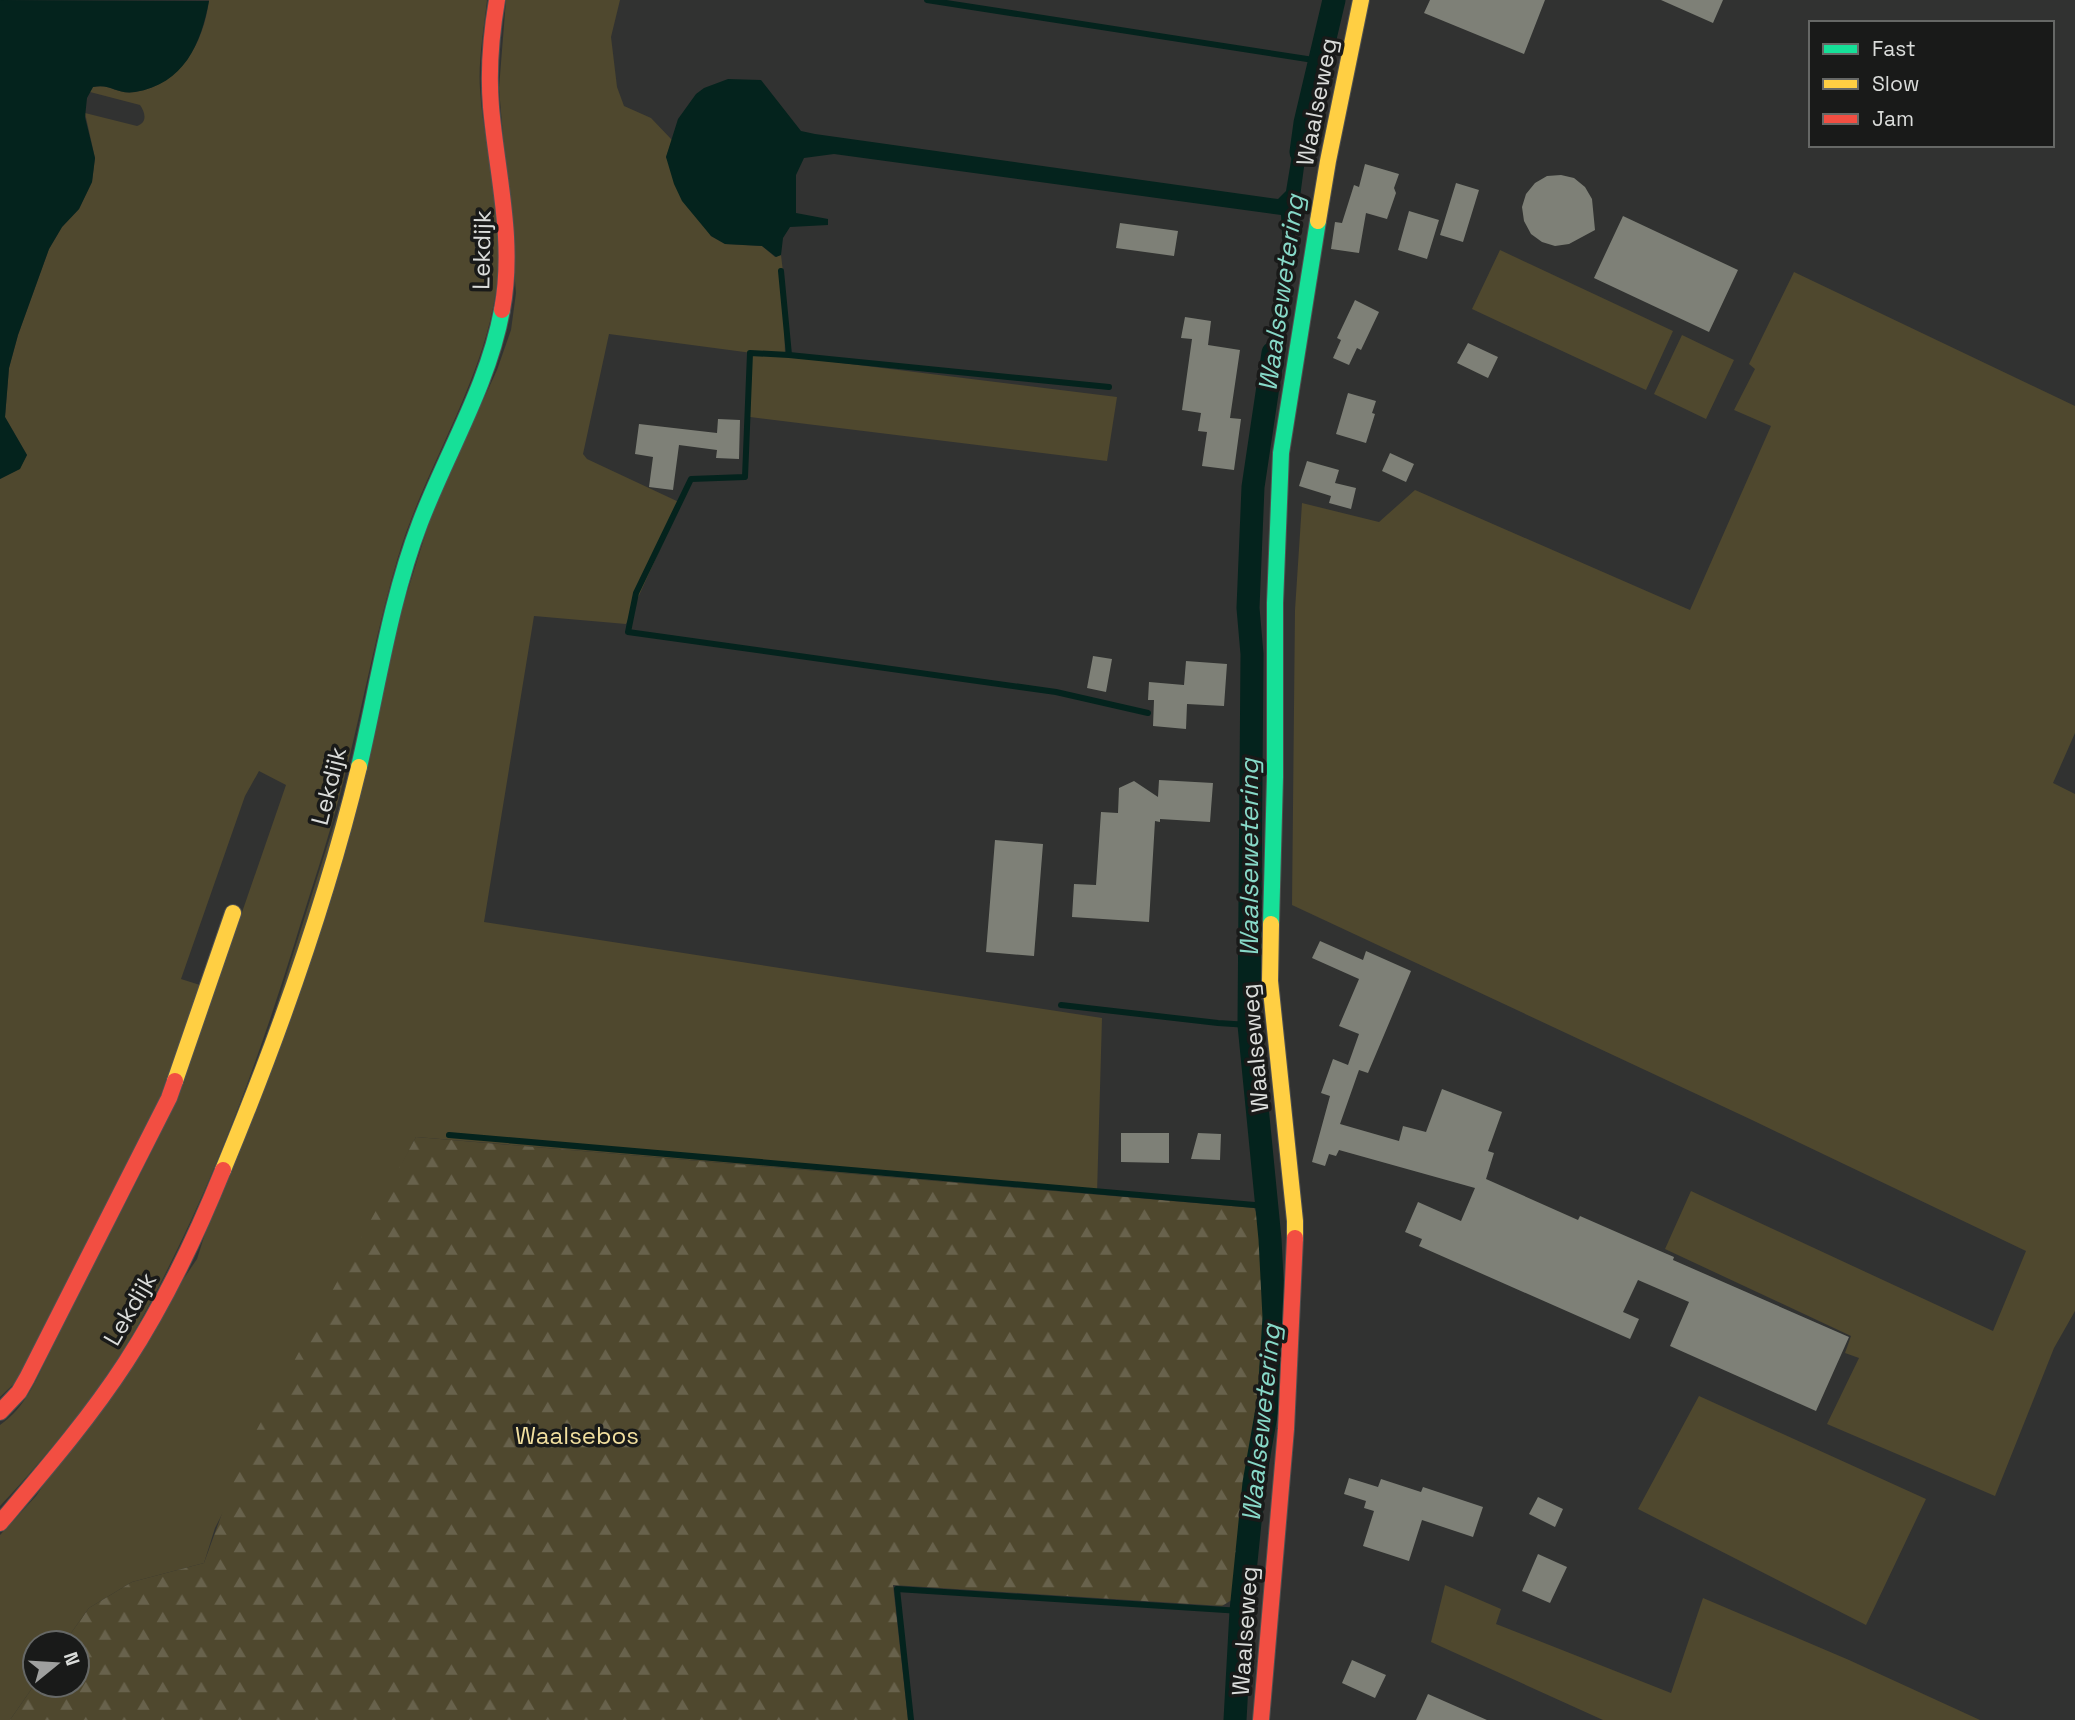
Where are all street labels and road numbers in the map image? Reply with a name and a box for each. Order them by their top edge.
street label: Waalseweg [1289,35,1344,168]
street label: Lekdijk [465,210,498,290]
street label: Lekdijk [304,743,353,828]
street label: Waalseweg [1233,982,1276,1114]
street label: Lekdijk [96,1266,163,1351]
street label: Waalseweg [1225,1565,1264,1697]

